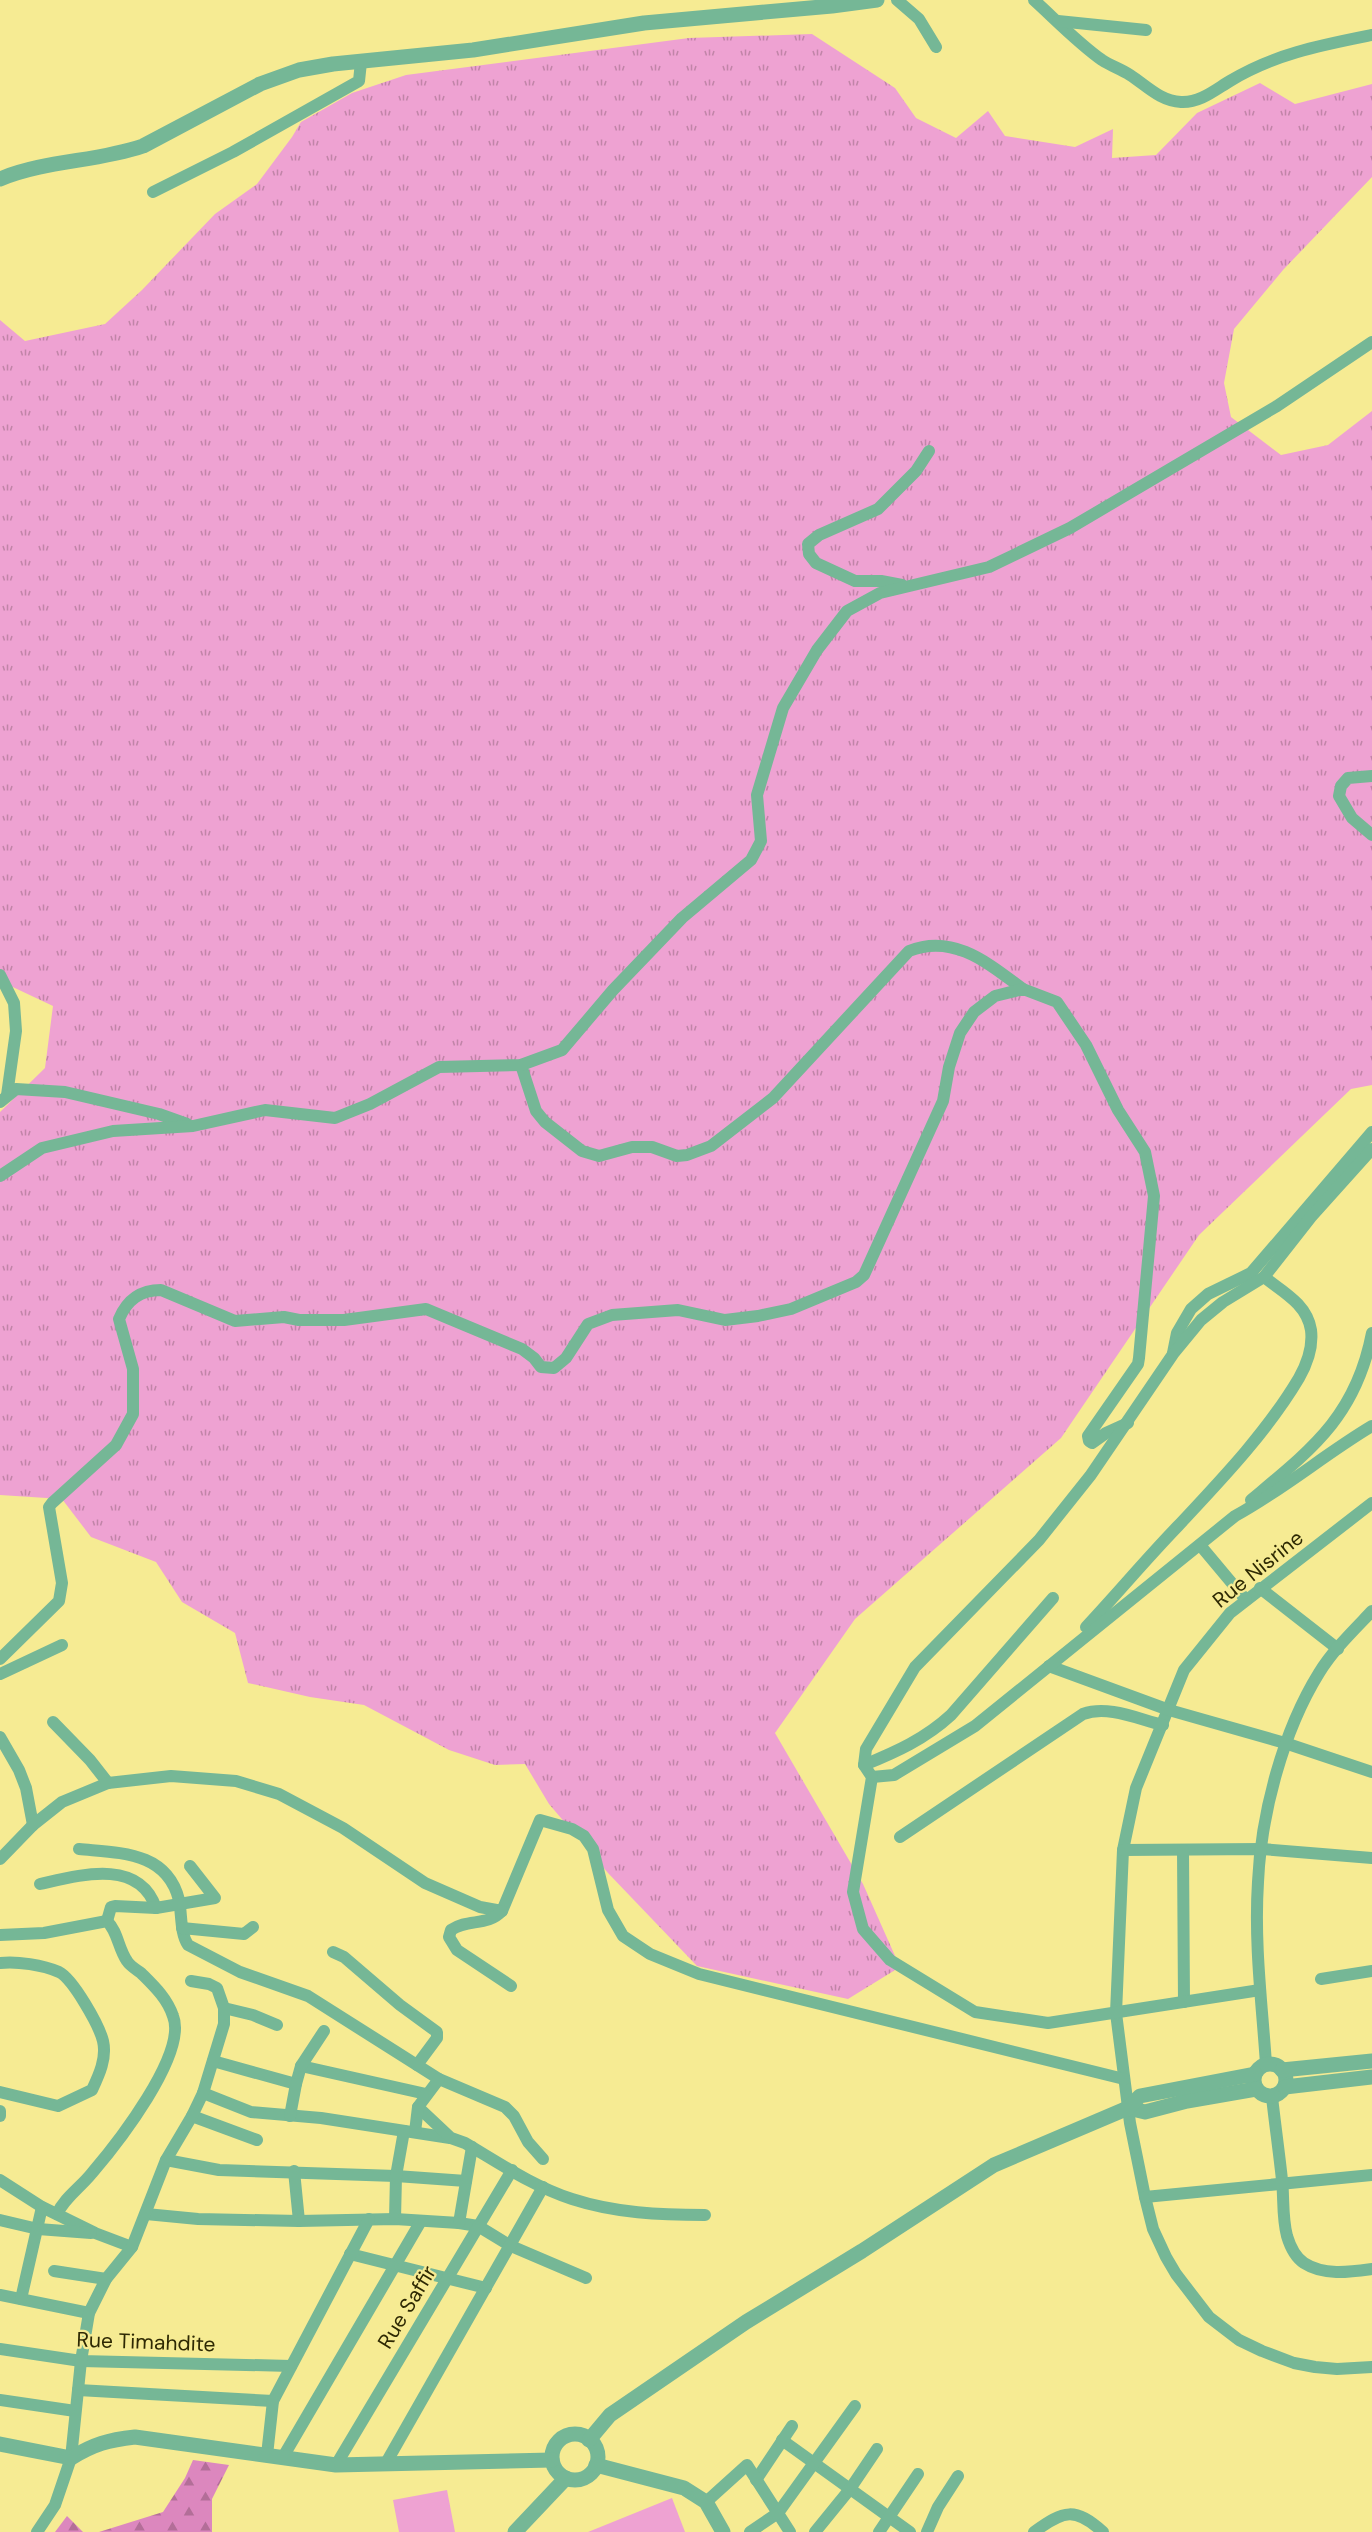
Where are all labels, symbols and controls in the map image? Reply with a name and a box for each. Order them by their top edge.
street label: Rue Nisrine [1207,1524,1309,1614]
street label: Rue Saffir [371,2260,443,2354]
street label: Rue Timahdite [76,2326,216,2358]

